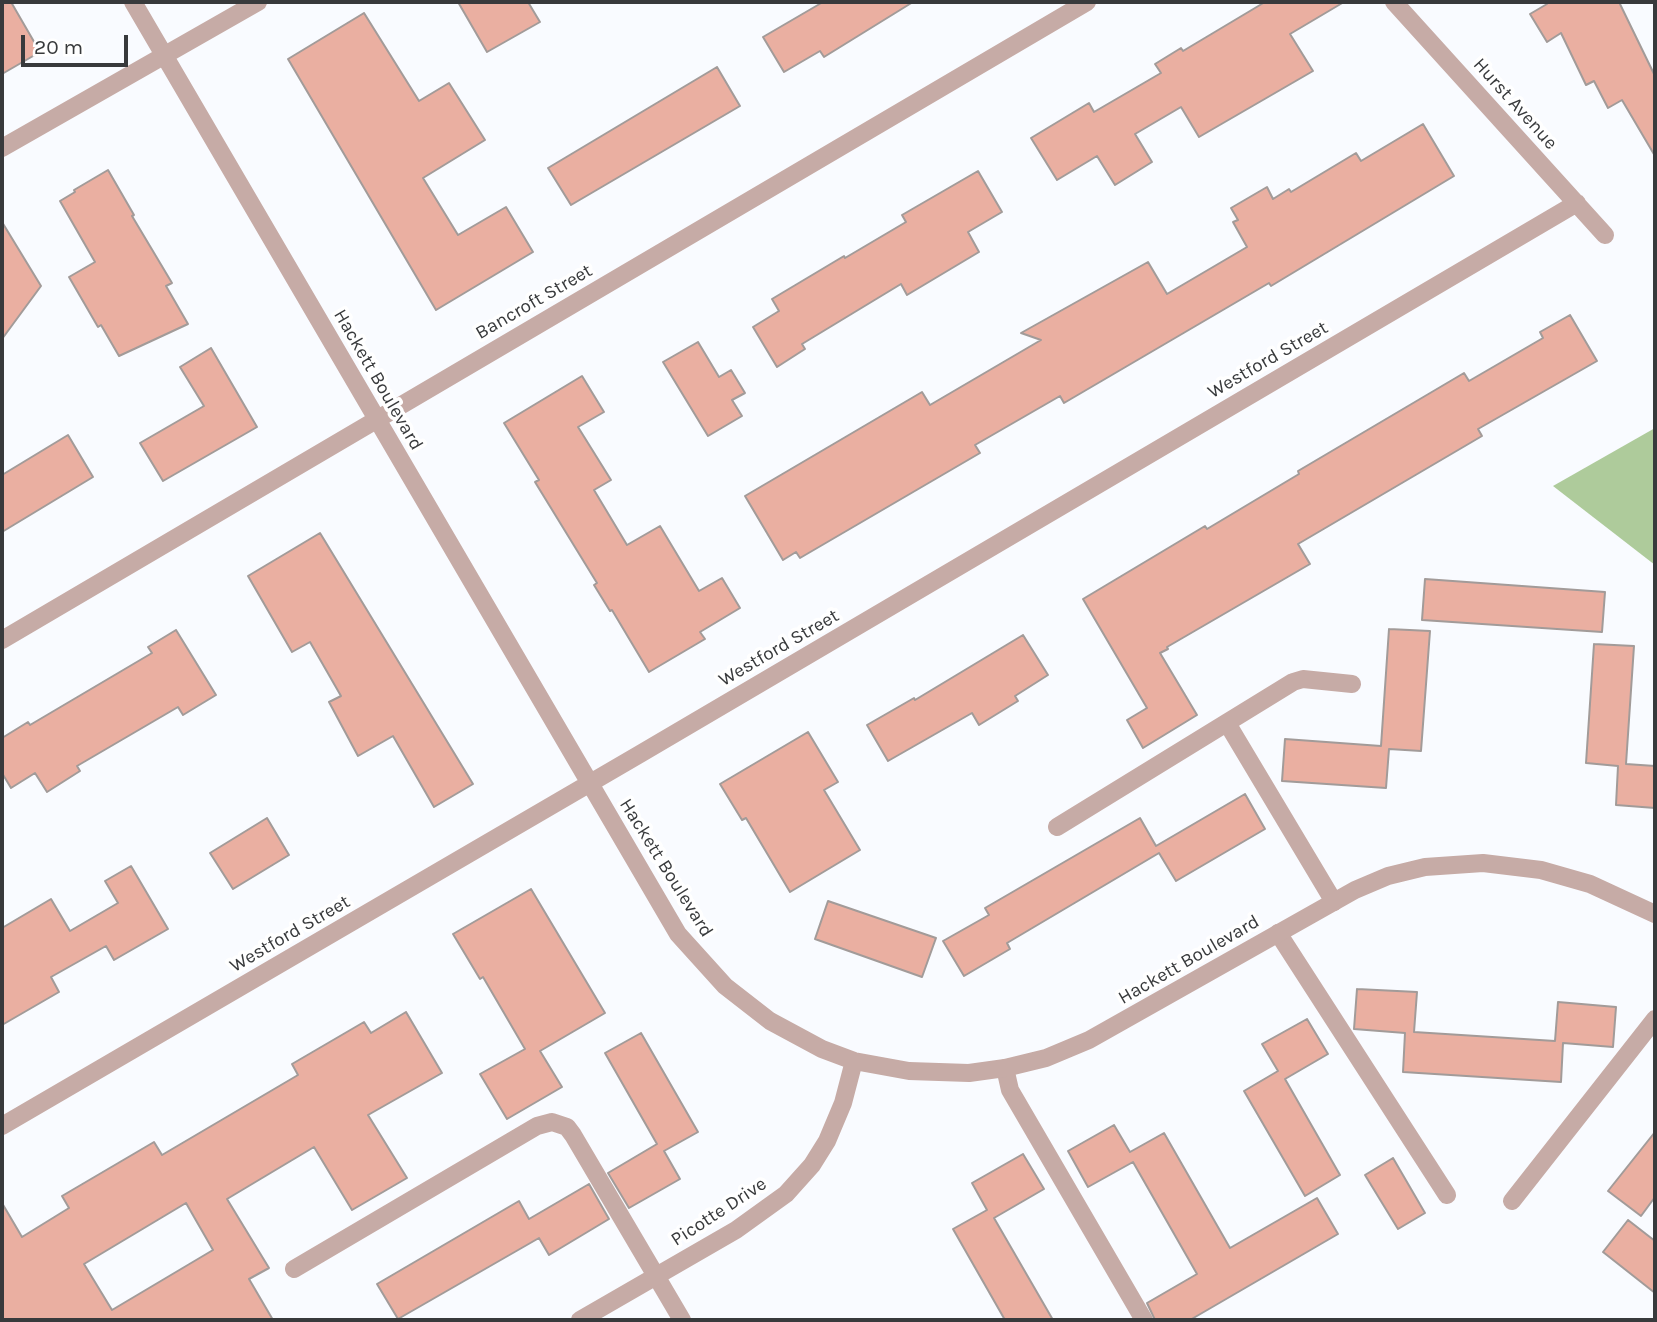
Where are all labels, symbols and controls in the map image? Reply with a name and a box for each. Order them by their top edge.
scale bar [24,21,131,65]
text: 20 m [34,35,83,59]
street label: Hurst Avenue [1468,54,1562,154]
street label: Bancroft Street [472,259,596,345]
street label: Hackett Boulevard [328,305,428,455]
street label: Westford Street [1204,316,1332,404]
street label: Westford Street [715,604,843,692]
street label: Hackett Boulevard [614,794,718,942]
street label: Westford Street [226,890,354,978]
street label: Hackett Boulevard [1114,910,1264,1010]
street label: Picotte Drive [667,1173,771,1251]

